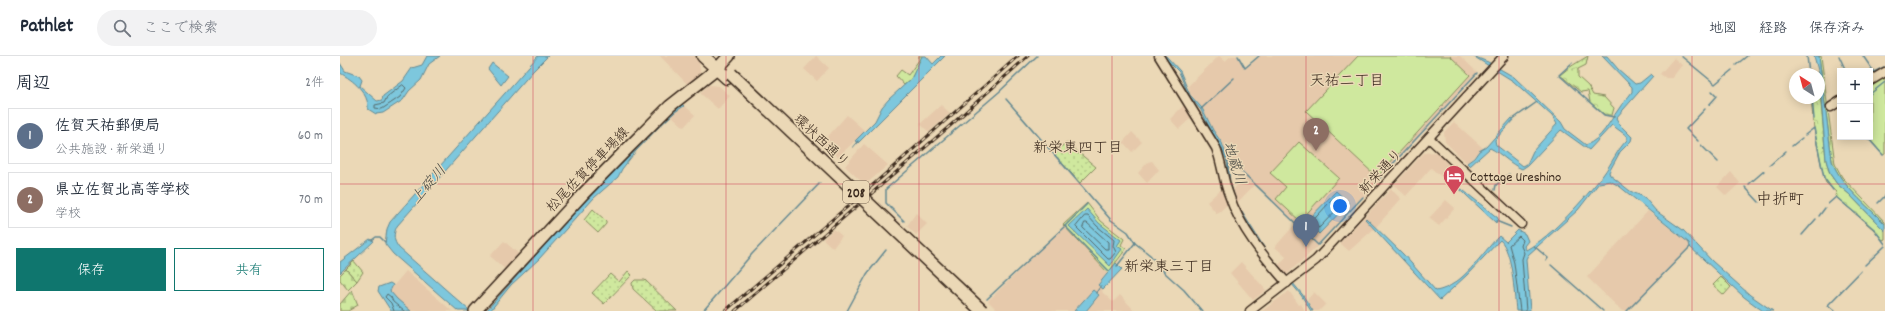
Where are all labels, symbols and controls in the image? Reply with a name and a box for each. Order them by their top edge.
search box [97,10,377,46]
text: Pathlet [20,14,73,41]
icon: search [111,17,133,39]
text: ここで検索 [143,18,218,40]
text: 地図 [1709,19,1737,39]
text: 経路 [1759,19,1787,39]
text: 保存済み [1809,19,1865,39]
north arrow [1789,68,1825,104]
map controls [1837,68,1873,140]
button: + [1837,68,1873,104]
district label: 天祐二丁目 [1309,71,1385,93]
text: 周辺 [16,73,50,97]
text: 2件 [305,74,324,93]
button: − [1837,104,1873,140]
street label: 環状西通り [788,110,853,173]
text: 佐賀天祐郵便局 [55,116,160,138]
pin: 2 [1303,118,1329,151]
street label: 松尾佐賀停車場線 [542,123,635,218]
text: 1 [29,127,31,146]
text: 60 m [298,127,323,146]
district label: 新栄東四丁目 [1033,138,1123,160]
water label: 地蔵川 [1216,139,1250,188]
text: 公共施設 · 新栄通り [55,141,168,160]
street label: 新栄通り [1355,145,1408,200]
water label: 上碇川 [406,161,453,210]
hotel icon: Cottage Ureshino [1441,163,1467,196]
place label: Cottage Ureshino [1470,168,1561,188]
text: 県立佐賀北高等学校 [55,180,190,202]
road number: 208 [843,181,869,203]
district label: 中折町 [1756,189,1804,212]
text: 2 [27,191,33,210]
text: 70 m [299,191,323,210]
your location [1330,196,1350,216]
text: 学校 [55,205,81,224]
pin: 1 [1293,214,1319,247]
button: 保存 [16,248,166,291]
button: 共有 [174,248,324,291]
district label: 新栄東三丁目 [1124,257,1214,279]

